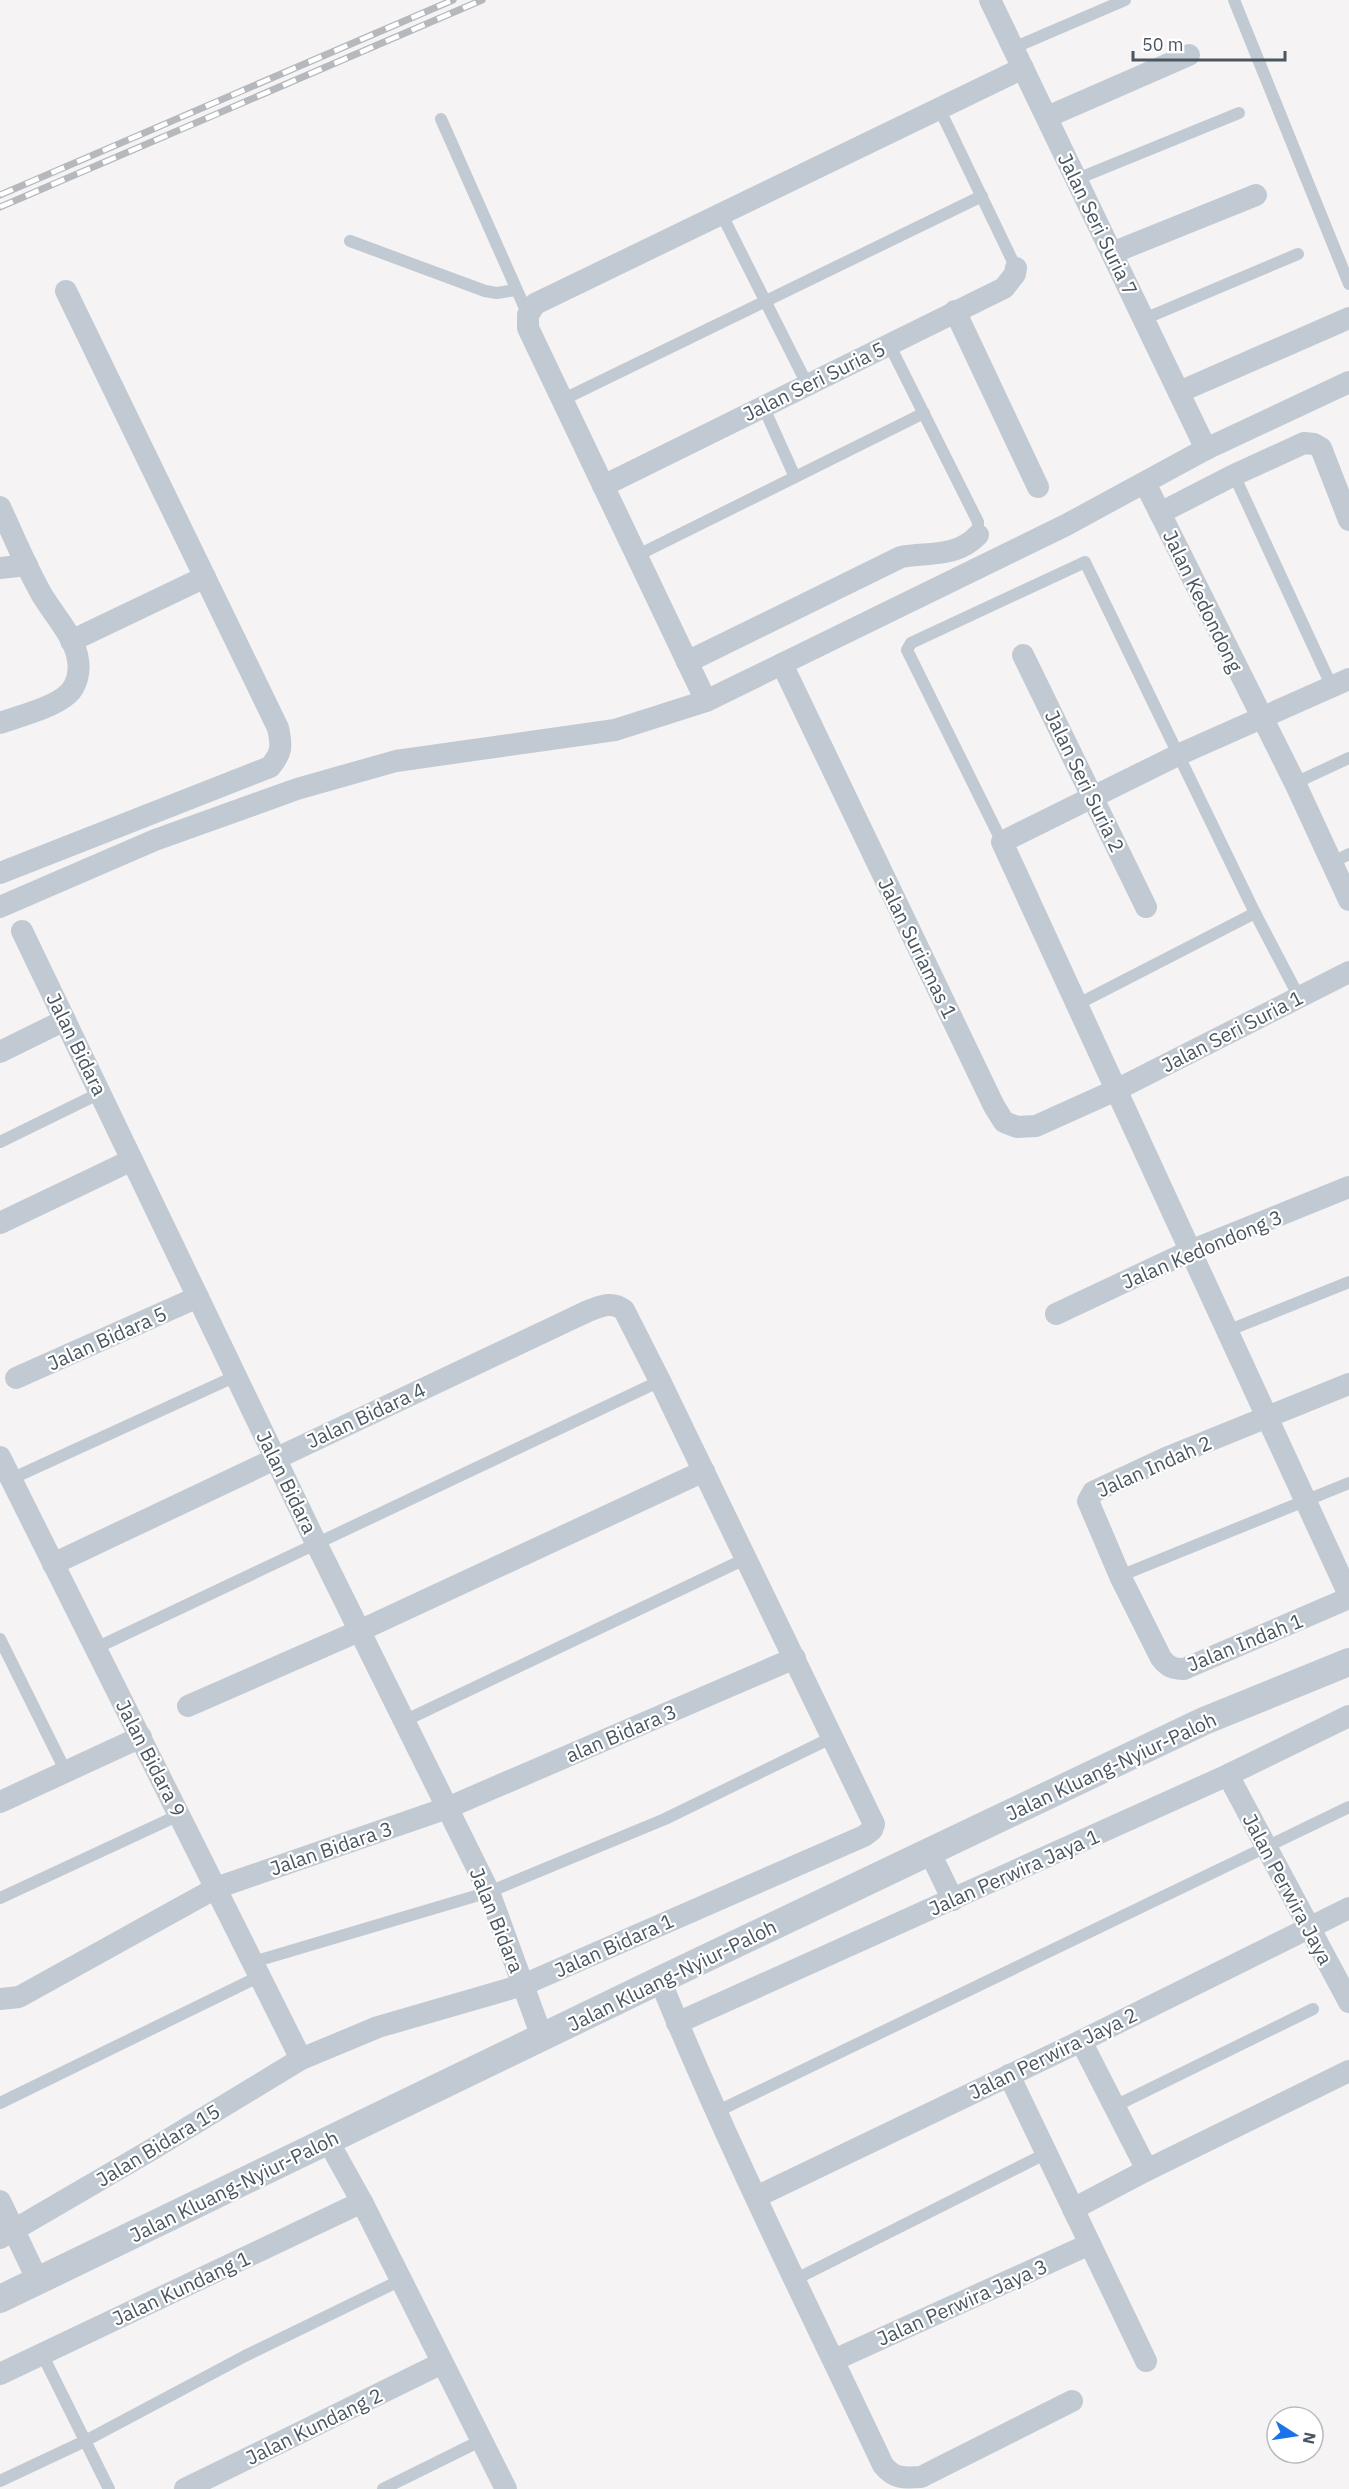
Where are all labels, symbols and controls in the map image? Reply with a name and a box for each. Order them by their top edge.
scale bar [1133,24,1284,62]
text: 50 m [1142,33,1184,56]
street label: Jalan Seri Suria 7 [1052,148,1144,300]
street label: Jalan Seri Suria 5 [738,335,890,427]
street label: Jalan Kedondong [1157,525,1249,677]
street label: Jalan Seri Suria 2 [1039,705,1131,857]
street label: Jalan Suriamas 1 [872,873,964,1023]
street label: Jalan Seri Suria 1 [1157,984,1307,1078]
street label: Jalan Bidara [40,988,114,1100]
street label: Jalan Kedondong 3 [1118,1203,1286,1295]
street label: Jalan Bidara 5 [43,1300,171,1376]
street label: Jalan Bidara 4 [302,1376,430,1454]
street label: Jalan Bidara [250,1426,324,1538]
street label: Jalan Indah 2 [1092,1429,1216,1503]
street label: Jalan Indah 1 [1183,1606,1307,1678]
street label: Jalan Bidara 9 [110,1695,192,1821]
street label: alan Bidara 3 [561,1698,681,1768]
street label: Jalan Kluang-Nyiur-Paloh [1001,1705,1221,1827]
street label: Jalan Perwira Jaya [1237,1809,1339,1970]
street label: Jalan Bidara 3 [266,1814,396,1882]
street label: Jalan Perwira Jaya 1 [924,1822,1104,1922]
street label: Jalan Bidara [464,1863,530,1977]
street label: Jalan Bidara 1 [550,1907,678,1983]
street label: Jalan Kluang-Nyiur-Paloh [563,1913,781,2037]
street label: Jalan Perwira Jaya 2 [964,2001,1142,2105]
street label: Jalan Bidara 15 [91,2097,225,2193]
street label: Jalan Kluang-Nyiur-Paloh [125,2124,343,2248]
street label: Jalan Kundang 1 [108,2244,254,2332]
street label: Jalan Perwira Jaya 3 [872,2252,1052,2352]
street label: Jalan Kundang 2 [241,2381,387,2471]
north arrow [1265,2405,1325,2465]
text: N [1299,2430,1321,2446]

